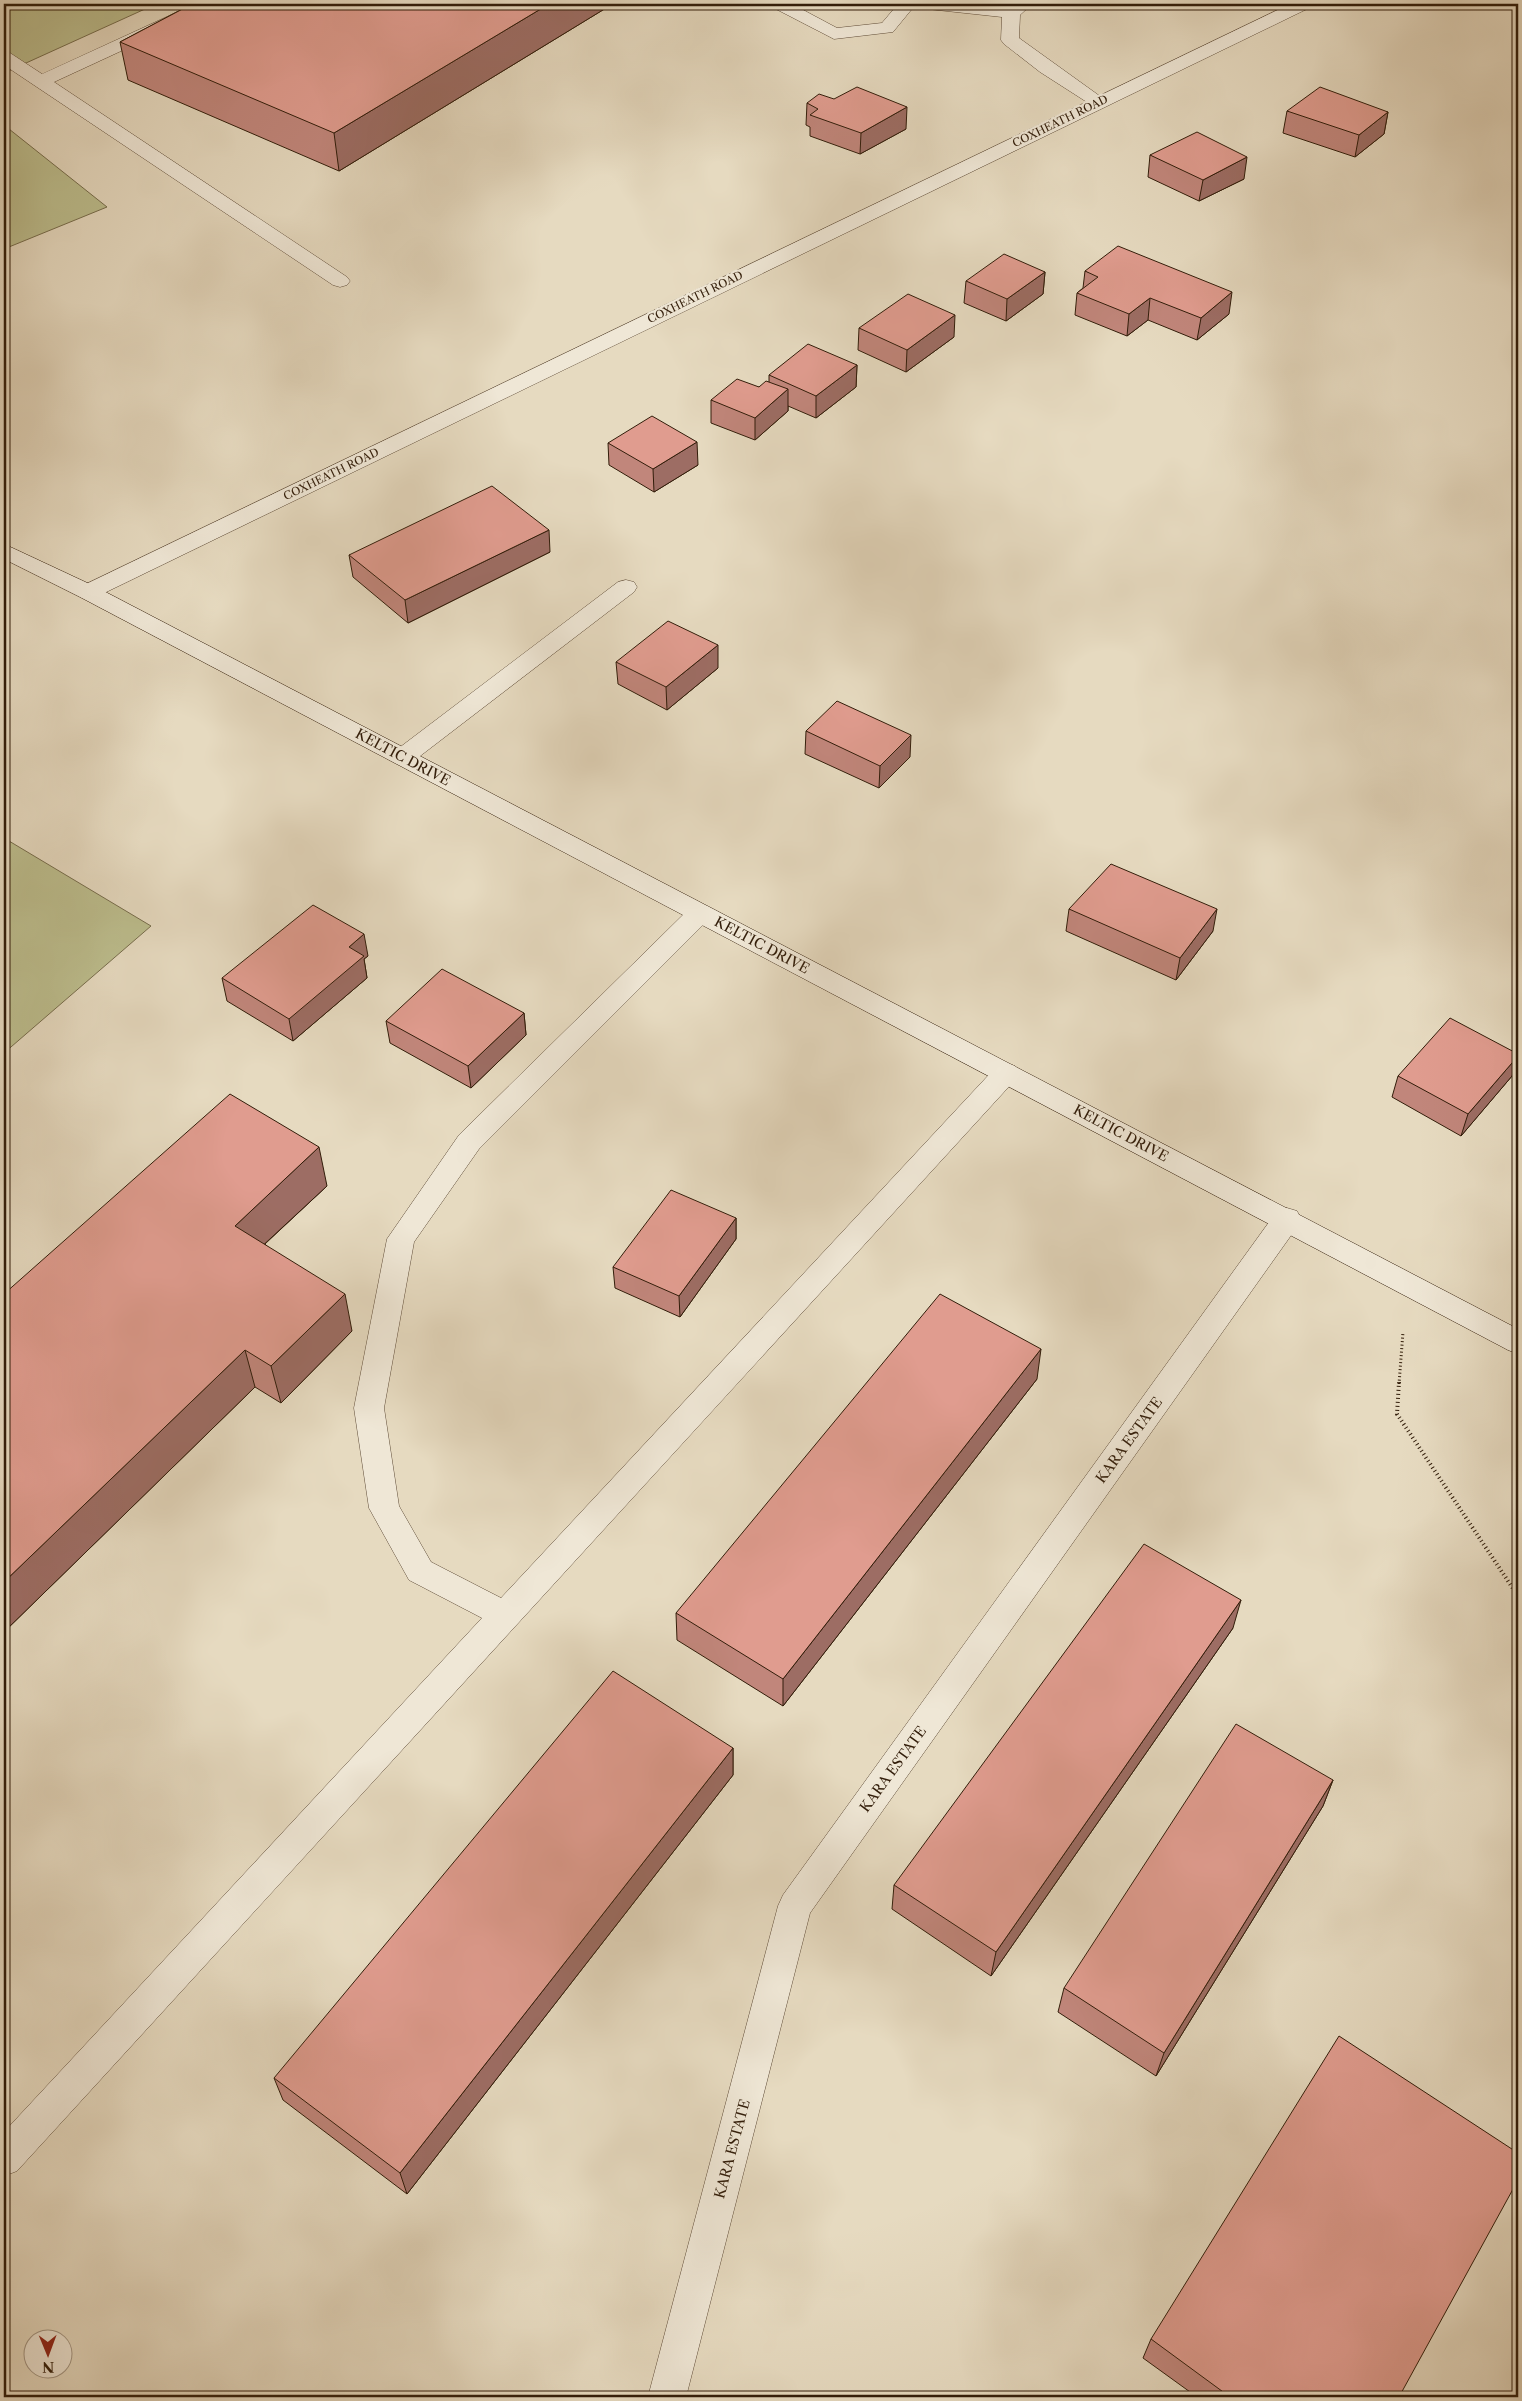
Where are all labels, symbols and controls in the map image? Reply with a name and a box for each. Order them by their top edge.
street label: COXHEATH ROAD [1010,92,1110,150]
street label: COXHEATH ROAD [645,268,745,326]
street label: COXHEATH ROAD [281,445,381,503]
street label: KELTIC DRIVE [352,724,454,790]
street label: KELTIC DRIVE [711,912,813,978]
street label: KELTIC DRIVE [1070,1100,1172,1166]
street label: KARA ESTATE [1092,1393,1166,1487]
street label: KARA ESTATE [856,1722,930,1816]
street label: KARA ESTATE [710,2097,754,2201]
north arrow [22,2328,72,2378]
text: N [42,2358,54,2376]

